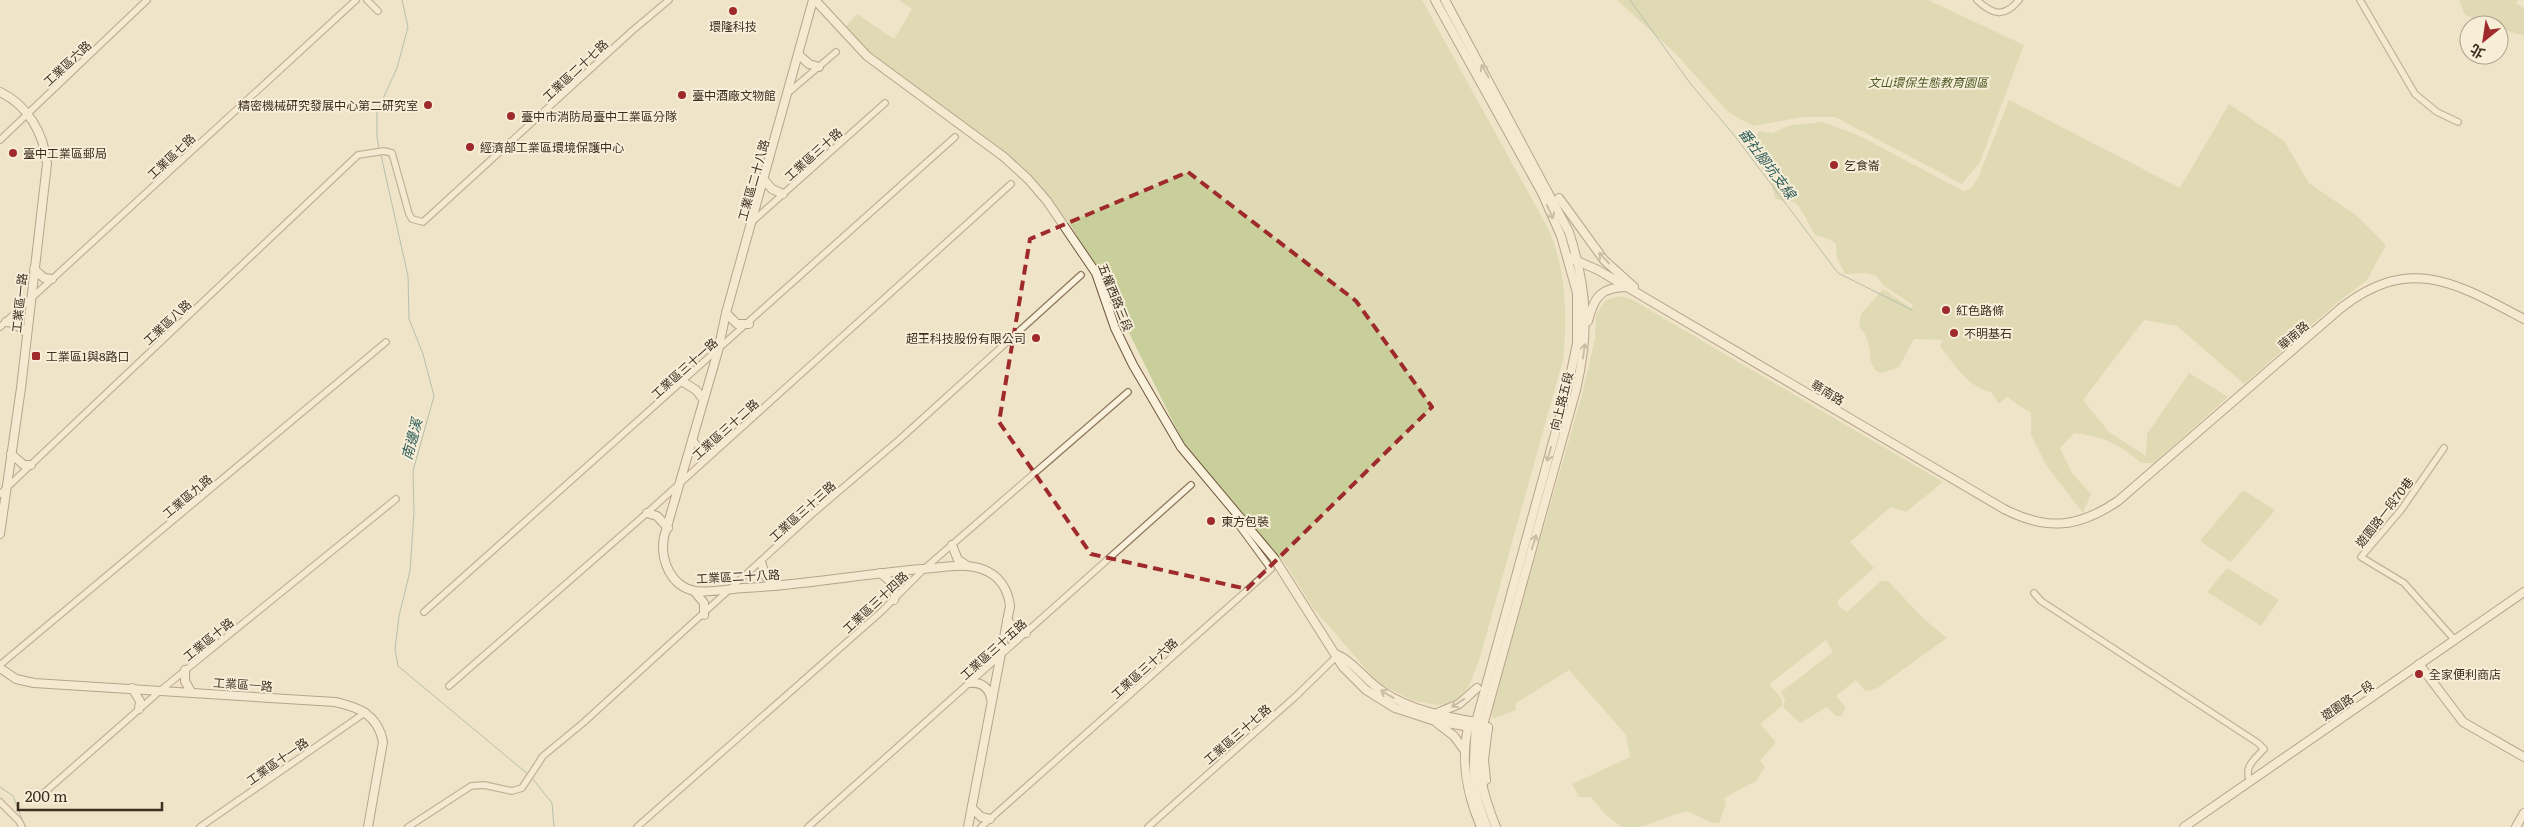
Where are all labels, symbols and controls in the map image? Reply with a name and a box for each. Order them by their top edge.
marker: 環隆科技 [727,5,739,17]
north arrow [2459,15,2509,65]
place label: 環隆科技 [709,17,757,35]
street label: 工業區二十七路 [538,35,612,105]
street label: 工業區六路 [39,36,95,90]
text: 北 [2466,40,2488,64]
one-way arrow [1479,65,1489,79]
park label: 文山環保生態教育園區 [1868,73,1990,91]
place label: 臺中酒廠文物館 [692,86,776,104]
marker: 臺中酒廠文物館 [676,89,688,101]
place label: 精密機械研究發展中心第二研究室 [238,96,418,114]
marker: 精密機械研究發展中心第二研究室 [422,99,434,111]
place label: 臺中市消防局臺中工業區分隊 [521,107,677,125]
marker: 臺中市消防局臺中工業區分隊 [505,110,517,122]
street label: 工業區三十路 [780,123,846,185]
water label: 番社腳坑支線 [1735,123,1802,204]
street label: 工業區七路 [143,129,199,183]
street label: 工業區二十八路 [733,137,773,223]
place label: 經濟部工業區環境保護中心 [480,138,624,156]
marker: 經濟部工業區環境保護中心 [464,141,476,153]
place label: 臺中工業區郵局 [23,144,107,162]
marker: 臺中工業區郵局 [7,147,19,159]
place label: 乞食崙 [1844,156,1880,174]
marker: 乞食崙 [1828,159,1840,171]
one-way arrow [1546,204,1556,219]
one-way arrow [1598,252,1610,265]
street label: 五權西路三段 [1094,260,1138,334]
street label: 工業區一路 [7,272,31,334]
street label: 工業區八路 [139,295,195,349]
place label: 紅色路條 [1956,301,2004,319]
marker: 紅色路條 [1940,304,1952,316]
street label: 華南路 [2274,316,2312,354]
place label: 不明基石 [1964,324,2012,342]
marker: 不明基石 [1948,327,1960,339]
place label: 超王科技股份有限公司 [906,329,1026,347]
marker: 超王科技股份有限公司 [1030,332,1042,344]
street label: 工業區三十一路 [647,333,721,403]
one-way arrow [1580,343,1590,359]
place label: 工業區1與8路口 [46,347,130,365]
marker: 工業區1與8路口 [30,350,42,362]
street label: 向上路五段 [1545,370,1577,432]
street label: 華南路 [1808,375,1848,409]
street label: 工業區三十二路 [688,394,762,464]
water label: 南邊溪 [396,414,427,462]
one-way arrow [1543,445,1553,461]
street label: 工業區九路 [158,470,216,522]
street label: 遊園路一段70巷 [2351,473,2417,551]
street label: 工業區三十三路 [765,476,839,546]
place label: 東方包裝 [1221,512,1269,530]
marker: 東方包裝 [1205,515,1217,527]
one-way arrow [1530,534,1540,550]
street label: 工業區二十八路 [696,565,780,587]
street label: 工業區三十四路 [838,567,912,637]
street label: 工業區十路 [179,613,237,665]
street label: 工業區三十五路 [956,614,1030,684]
street label: 工業區三十六路 [1107,633,1181,703]
place label: 全家便利商店 [2429,665,2501,683]
marker: 全家便利商店 [2413,668,2425,680]
street label: 工業區一路 [212,673,274,695]
street label: 遊園路一段 [2317,676,2377,724]
one-way arrow [1380,689,1394,699]
one-way arrow [1451,698,1465,709]
street label: 工業區三十七路 [1199,700,1275,768]
street label: 工業區十一路 [242,733,312,789]
scale bar [18,780,161,812]
text: 200 m [25,784,68,807]

